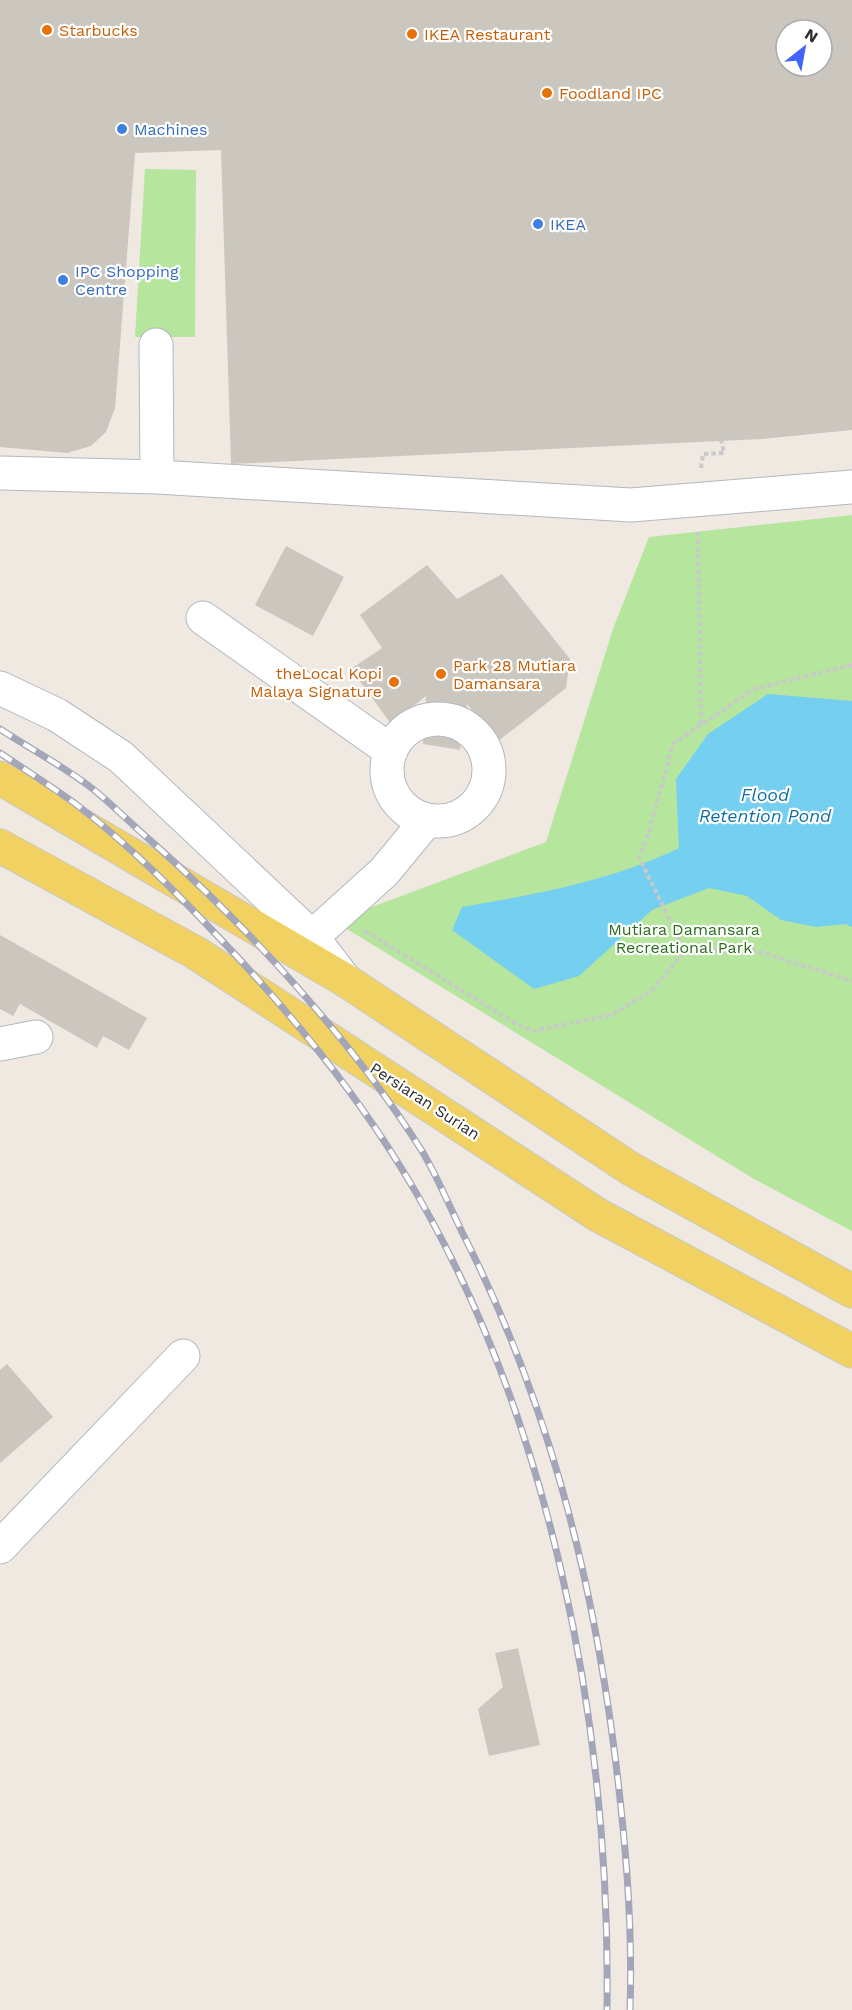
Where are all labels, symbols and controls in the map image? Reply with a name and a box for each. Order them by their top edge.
north arrow [774,18,834,78]
place label: Starbucks [59,21,138,40]
marker: Starbucks [40,23,54,37]
text: N [801,24,821,47]
place label: IKEA Restaurant [424,25,551,44]
marker: IKEA Restaurant [405,27,419,41]
place label: Foodland IPC [559,84,662,103]
marker: Foodland IPC [540,86,554,100]
place label: Machines [134,120,207,139]
marker: Machines [115,122,129,136]
place label: IKEA [550,215,586,234]
marker: IKEA [531,217,545,231]
place label: IPC Shopping Centre [75,262,179,299]
marker: IPC Shopping Centre [56,273,70,287]
place label: Park 28 Mutiara Damansara [453,656,576,693]
place label: theLocal Kopi Malaya Signature [250,664,382,701]
marker: Park 28 Mutiara Damansara [434,667,448,681]
marker: theLocal Kopi Malaya Signature [387,675,401,689]
water label: Flood Retention Pond [699,784,832,826]
park label: Mutiara Damansara Recreational Park [608,920,760,957]
street label: Persiaran Surian [366,1058,484,1144]

